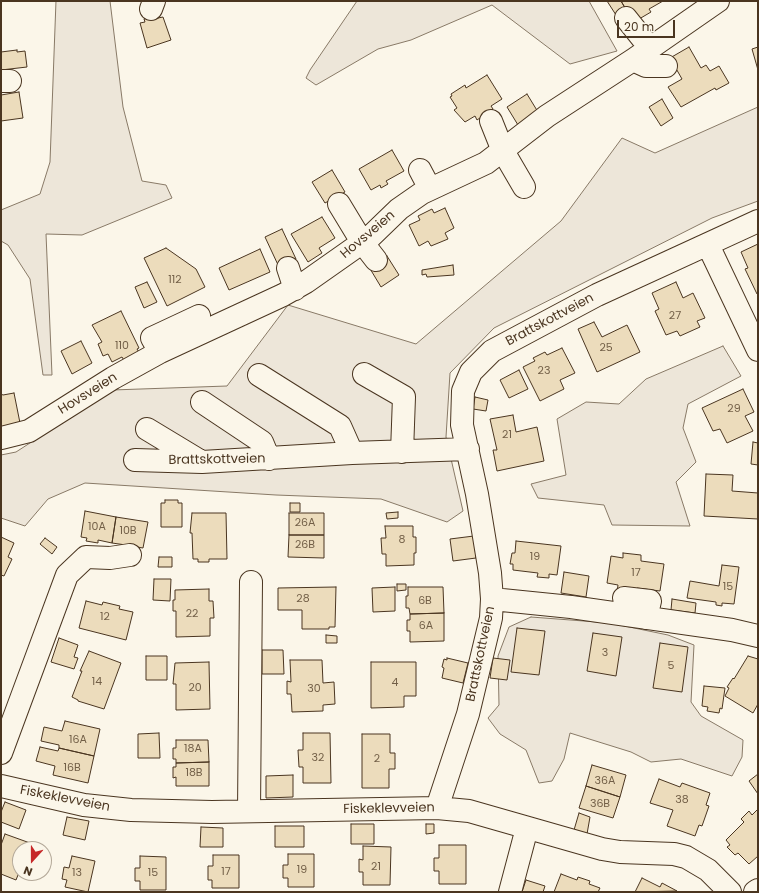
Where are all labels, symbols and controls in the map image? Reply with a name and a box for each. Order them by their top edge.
scale bar [619,12,677,38]
text: 20 m [624,18,654,35]
street label: Hovsveien [338,208,398,262]
house number: 112 [168,273,182,287]
street label: Brattskottveien [503,290,597,350]
house number: 27 [669,309,681,323]
house number: 110 [115,339,129,353]
house number: 25 [599,341,613,355]
house number: 23 [538,364,550,378]
street label: Hovsveien [56,370,120,418]
house number: 29 [727,402,741,416]
house number: 21 [502,428,512,442]
street label: Brattskottveien [168,451,266,469]
house number: 26A [295,516,315,530]
house number: 10A [88,520,106,534]
house number: 10B [119,524,137,538]
house number: 8 [399,533,405,547]
house number: 26B [295,538,315,552]
house number: 19 [530,550,540,564]
house number: 17 [631,566,641,580]
house number: 15 [723,580,733,594]
house number: 28 [296,592,310,606]
house number: 6B [418,594,432,608]
street label: Brattskottveien [463,605,499,703]
house number: 22 [186,607,198,621]
house number: 12 [100,610,110,624]
house number: 6A [419,619,433,633]
house number: 3 [602,646,608,660]
house number: 5 [668,659,674,673]
house number: 14 [92,675,102,689]
house number: 4 [392,676,398,690]
house number: 20 [188,681,202,695]
house number: 30 [307,682,321,696]
house number: 16A [69,733,87,747]
house number: 18A [184,742,202,756]
house number: 32 [312,751,324,765]
house number: 2 [374,752,380,766]
house number: 16B [63,761,81,775]
house number: 18B [185,766,203,780]
house number: 36A [595,774,615,788]
street label: Fiskeklevveien [19,783,111,815]
house number: 38 [675,793,689,807]
house number: 36B [590,797,610,811]
street label: Fiskeklevveien [343,800,435,818]
north arrow [12,841,52,881]
house number: 21 [371,860,381,874]
text: N [21,862,35,880]
house number: 19 [297,863,307,877]
house number: 17 [221,865,231,879]
house number: 13 [72,866,82,880]
house number: 15 [148,866,158,880]

